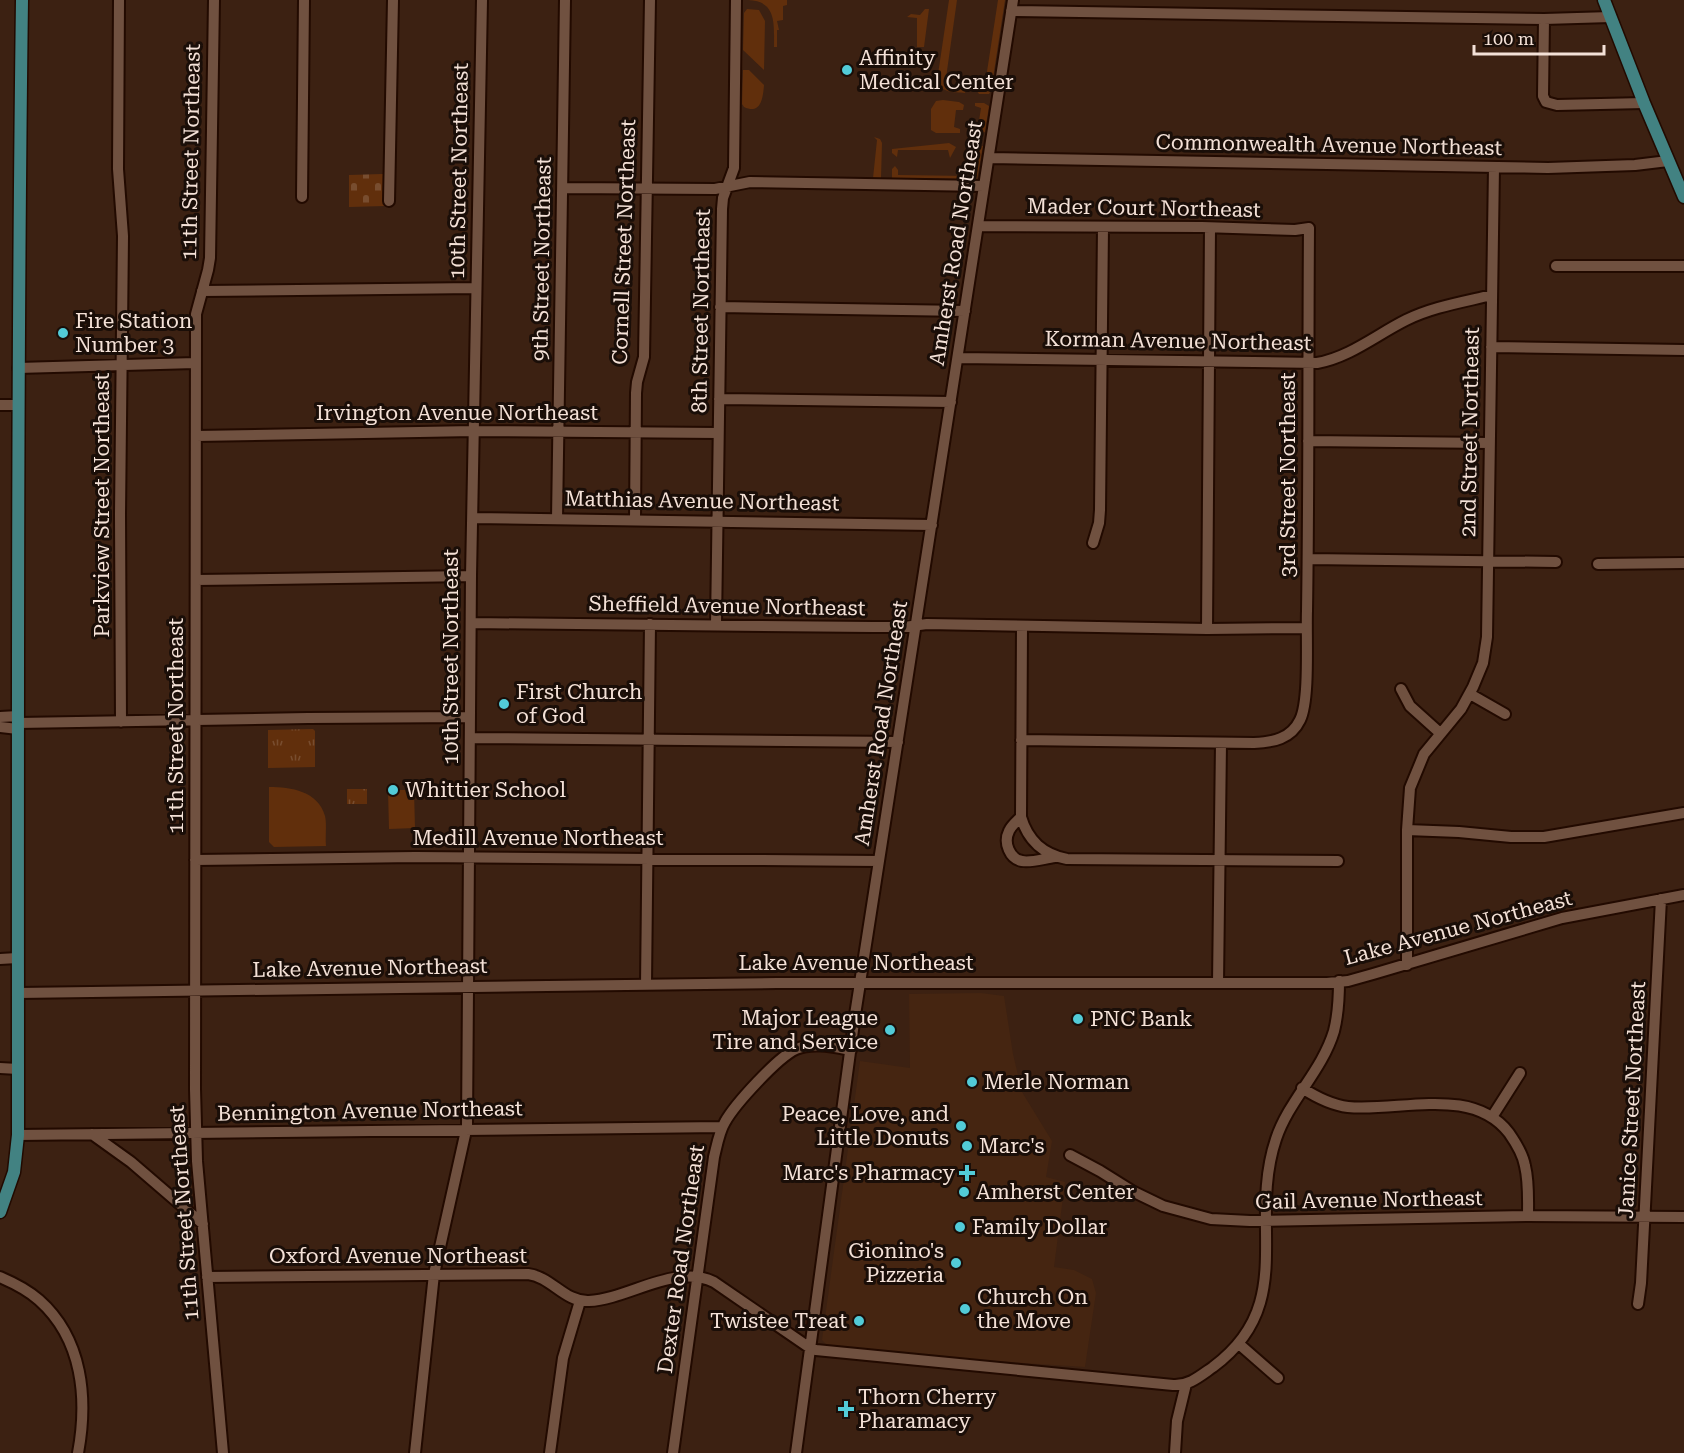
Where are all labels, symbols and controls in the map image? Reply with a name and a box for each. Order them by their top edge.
scale bar [1474,18,1604,56]
text: 100 m [1483,28,1534,49]
street label: 11th Street Northeast [177,44,205,260]
place label: Affinity Medical Center [859,46,1014,94]
street label: 10th Street Northeast [445,63,473,279]
marker: Affinity Medical Center [840,63,854,77]
street label: Cornell Street Northeast [608,119,640,365]
street label: Amherst Road Northeast [925,119,987,367]
street label: Commonwealth Avenue Northeast [1156,130,1503,160]
street label: 9th Street Northeast [528,156,556,361]
street label: Mader Court Northeast [1027,194,1261,222]
street label: 8th Street Northeast [687,208,715,413]
place label: Fire Station Number 3 [75,309,193,357]
marker: Fire Station Number 3 [56,326,70,340]
street label: Korman Avenue Northeast [1044,327,1312,355]
street label: 2nd Street Northeast [1456,327,1484,537]
street label: Parkview Street Northeast [90,372,114,637]
street label: 3rd Street Northeast [1276,372,1300,577]
street label: Irvington Avenue Northeast [316,401,598,425]
street label: Matthias Avenue Northeast [564,487,840,515]
street label: 10th Street Northeast [439,549,463,765]
street label: Sheffield Avenue Northeast [588,592,866,620]
street label: Amherst Road Northeast [850,599,912,847]
street label: 11th Street Northeast [164,618,188,834]
place label: First Church of God [516,680,643,728]
marker: First Church of God [497,697,511,711]
place label: Whittier School [405,778,566,802]
marker: Whittier School [386,783,400,797]
street label: Medill Avenue Northeast [413,826,664,850]
street label: Lake Avenue Northeast [1341,886,1575,970]
street label: Lake Avenue Northeast [738,951,974,975]
street label: Lake Avenue Northeast [252,954,488,982]
street label: Janice Street Northeast [1614,981,1650,1219]
place label: Major League Tire and Service [712,1006,878,1054]
place label: PNC Bank [1090,1007,1192,1031]
marker: PNC Bank [1071,1012,1085,1026]
marker: Major League Tire and Service [883,1023,897,1037]
place label: Merle Norman [984,1070,1130,1094]
marker: Merle Norman [965,1075,979,1089]
street label: Bennington Avenue Northeast [217,1096,523,1126]
place label: Peace, Love, and Little Donuts [781,1102,950,1150]
street label: 11th Street Northeast [164,1104,204,1322]
marker: Peace, Love, and Little Donuts [954,1119,968,1133]
place label: Marc's [979,1134,1044,1158]
marker: Marc's [960,1139,974,1153]
street label: Dexter Road Northeast [653,1143,709,1375]
place label: Marc's Pharmacy [783,1161,956,1185]
marker: Marc's Pharmacy [960,1166,974,1180]
place label: Amherst Center [976,1180,1135,1204]
marker: Amherst Center [957,1185,971,1199]
street label: Gail Avenue Northeast [1255,1186,1483,1214]
place label: Family Dollar [972,1215,1108,1239]
marker: Family Dollar [953,1220,967,1234]
place label: Gionino's Pizzeria [848,1239,945,1287]
street label: Oxford Avenue Northeast [269,1244,527,1268]
marker: Gionino's Pizzeria [949,1256,963,1270]
place label: Church On the Move [977,1285,1088,1333]
marker: Church On the Move [958,1302,972,1316]
place label: Twistee Treat [710,1309,847,1333]
marker: Twistee Treat [852,1314,866,1328]
place label: Thorn Cherry Pharamacy [858,1385,997,1433]
marker: Thorn Cherry Pharamacy [839,1402,853,1416]

